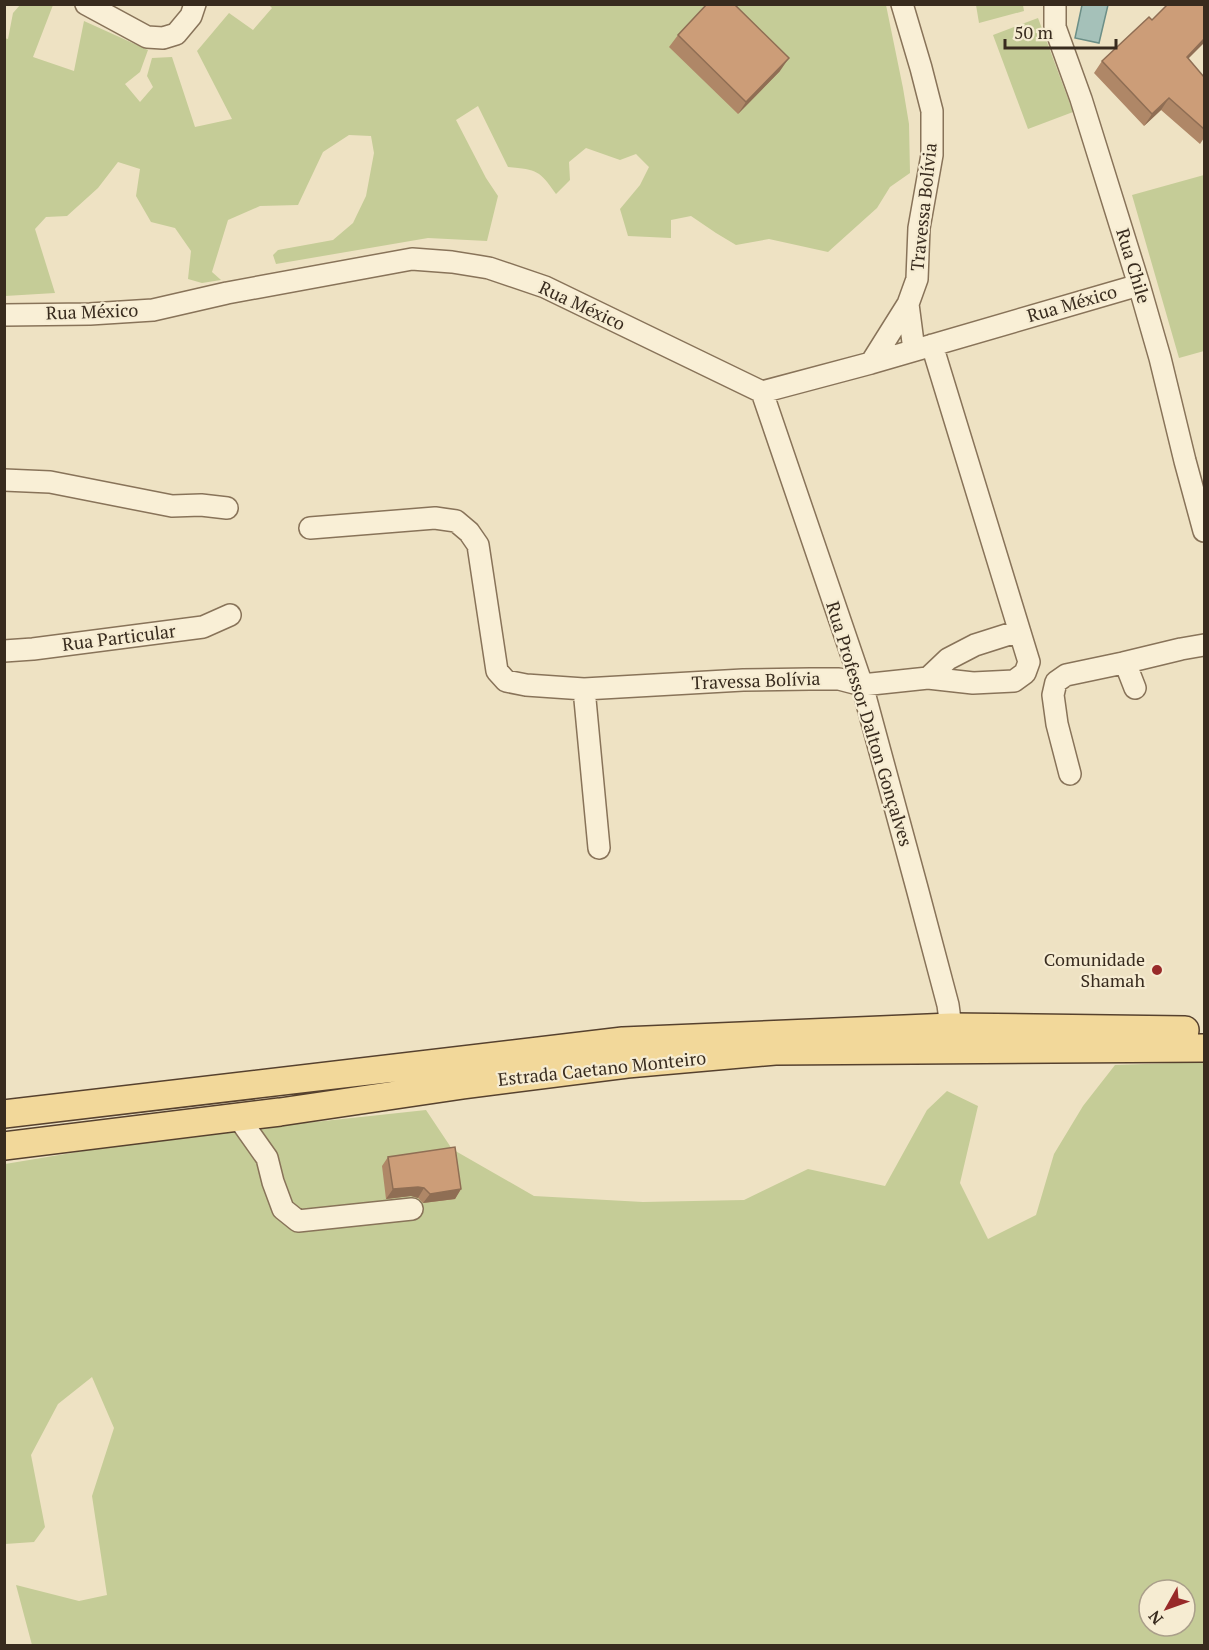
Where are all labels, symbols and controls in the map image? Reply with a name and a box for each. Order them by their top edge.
scale bar [1005,12,1116,50]
text: 50 m [1014,20,1054,44]
street label: Travessa Bolívia [904,141,942,272]
street label: Rua Chile [1111,225,1157,306]
street label: Rua México [535,275,629,336]
street label: Rua México [1024,279,1119,327]
street label: Rua México [45,297,139,325]
street label: Rua Professor Dalton Gonçalves [821,598,919,849]
street label: Rua Particular [61,618,177,656]
street label: Travessa Bolívia [691,666,821,694]
place label: Comunidade Shamah [1044,947,1145,992]
marker: Comunidade Shamah [1150,963,1164,977]
street label: Estrada Caetano Monteiro [497,1045,707,1091]
north arrow [1137,1578,1197,1638]
text: N [1143,1606,1168,1629]

